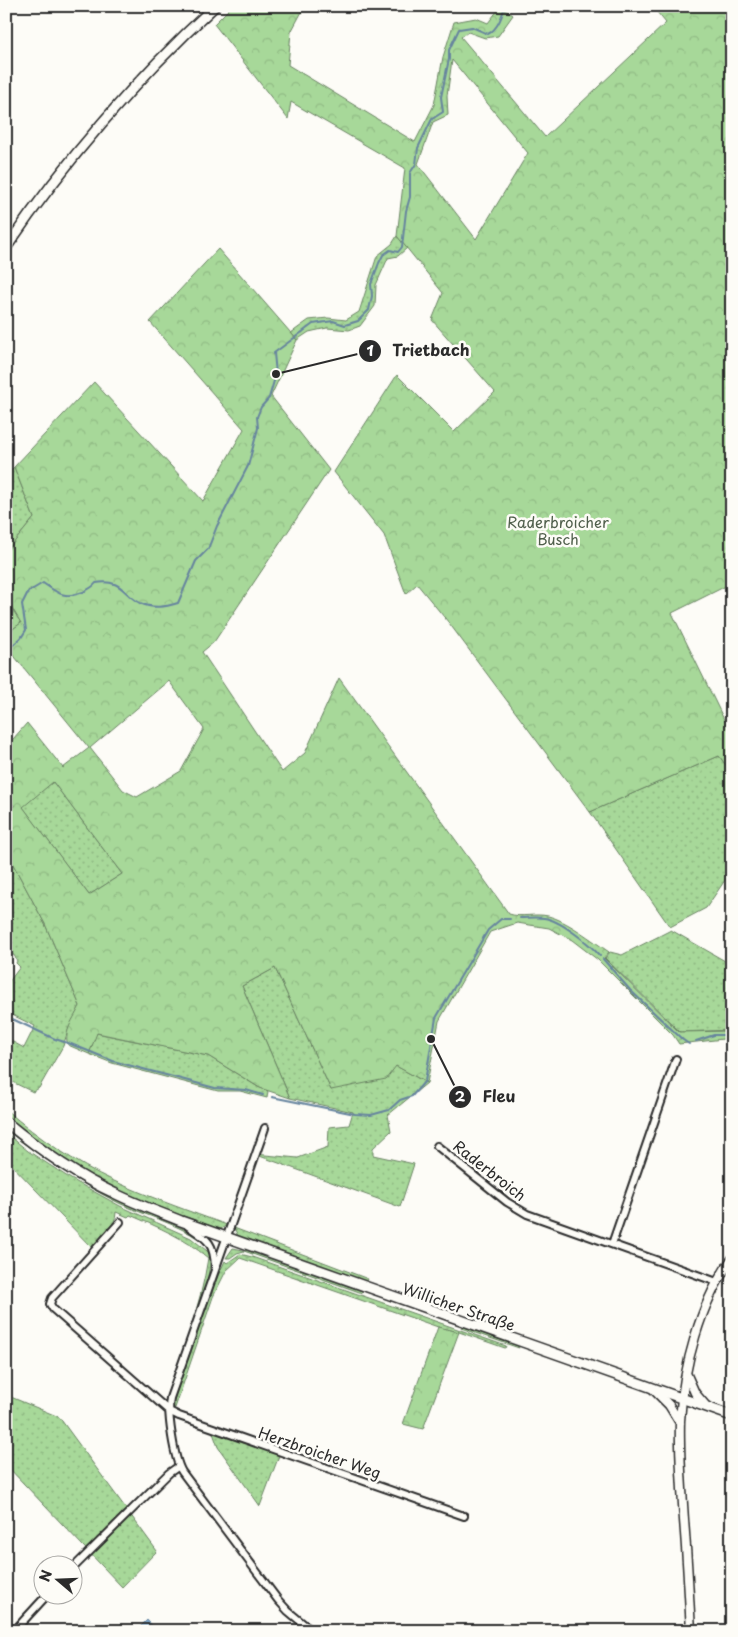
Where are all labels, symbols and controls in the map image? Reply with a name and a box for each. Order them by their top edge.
callout: Trietbach [357,335,480,366]
text: Trietbach [392,337,470,361]
text: 1 [366,338,374,361]
park label: Raderbroicher Busch [507,510,609,550]
callout: Fleu [447,1081,525,1112]
text: Fleu [483,1083,515,1107]
text: 2 [455,1084,466,1107]
street label: Raderbroich [449,1134,531,1206]
street label: Willicher Straße [400,1276,518,1336]
street label: Herzbroicher Weg [256,1420,384,1484]
north arrow [32,1554,82,1604]
text: N [34,1567,57,1584]

